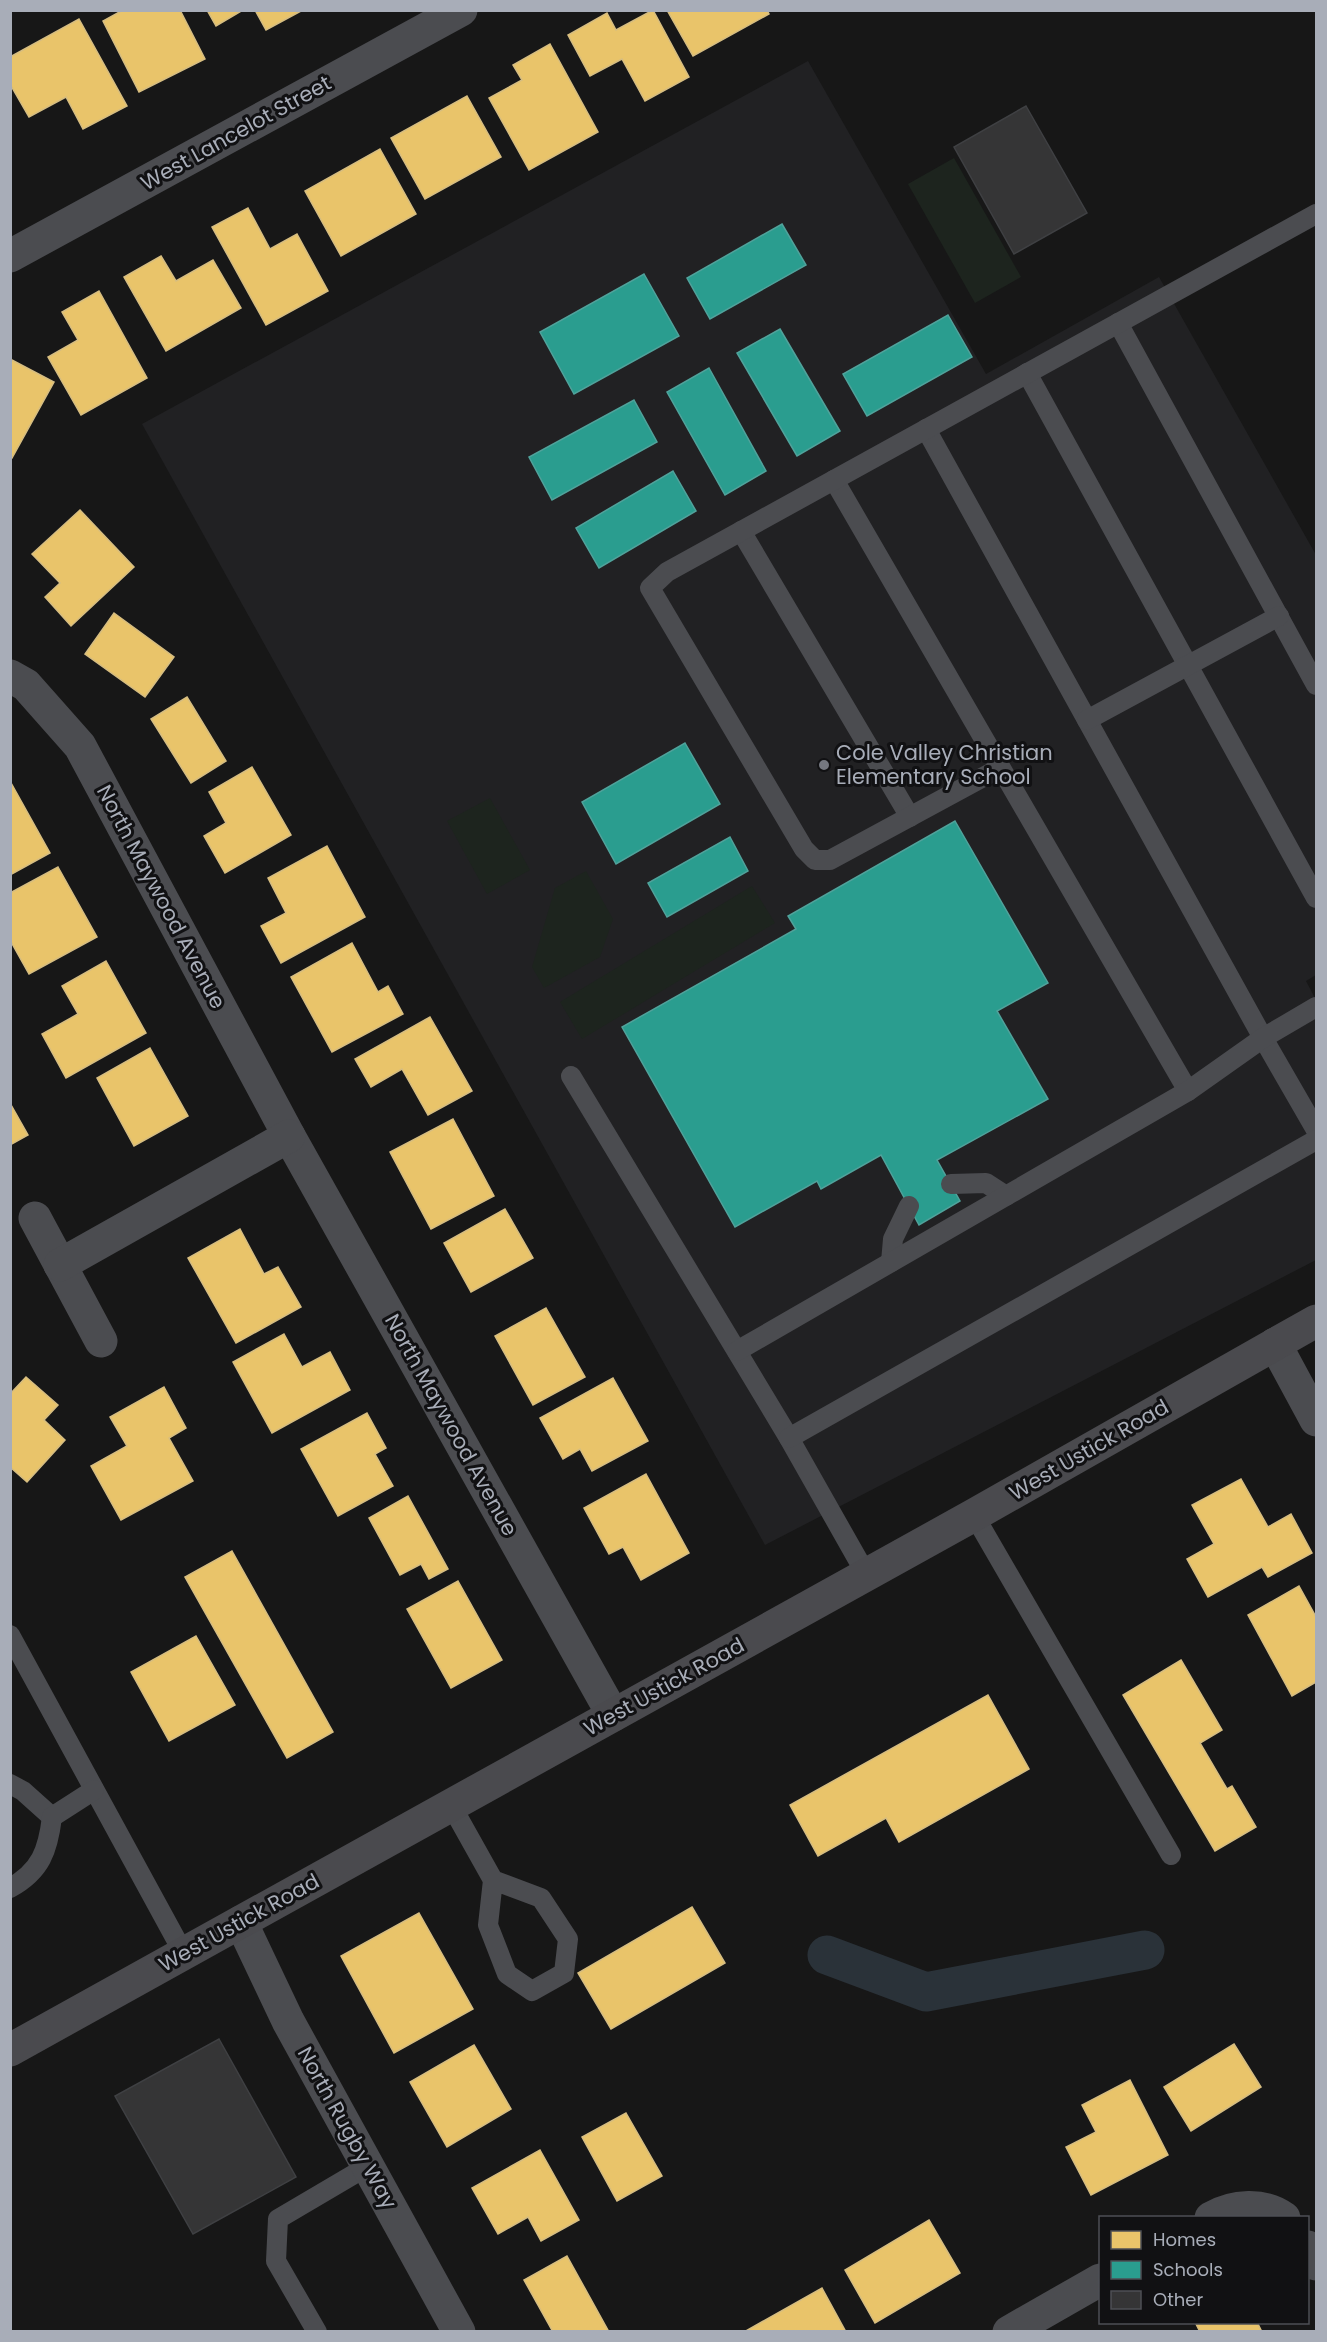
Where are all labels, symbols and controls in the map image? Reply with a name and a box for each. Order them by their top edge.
street label: West Lancelot Street [135,68,336,197]
place label: Cole Valley Christian Elementary School [836,738,1053,791]
marker: Cole Valley Christian Elementary School [817,758,831,772]
street label: North Maywood Avenue [90,780,233,1014]
street label: North Maywood Avenue [378,1309,525,1541]
street label: West Ustick Road [1004,1392,1174,1507]
street label: West Ustick Road [578,1630,749,1743]
street label: West Ustick Road [153,1866,324,1979]
street label: North Rugby Way [291,2041,404,2214]
legend [1099,2216,1309,2324]
text: Homes [1153,2227,1216,2252]
text: Schools [1153,2257,1223,2282]
text: Other [1153,2287,1203,2312]

